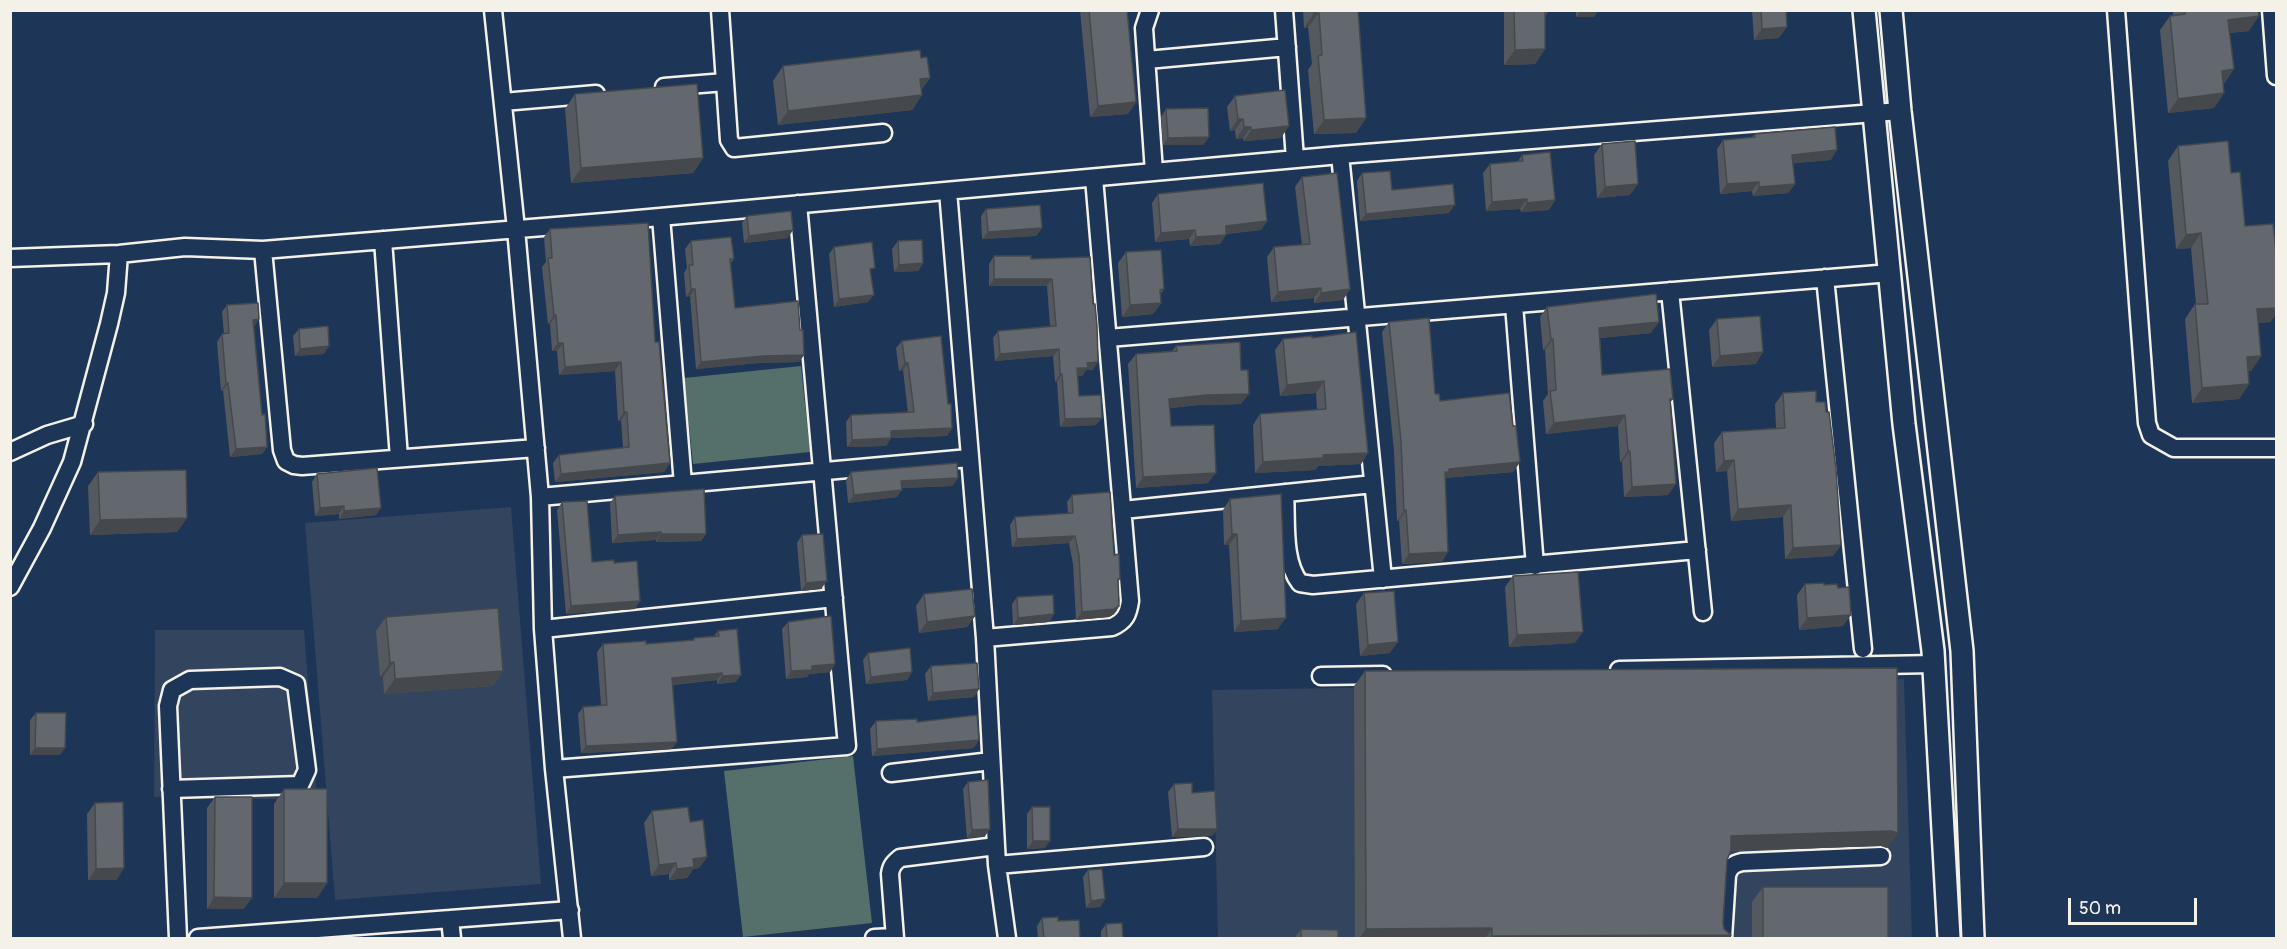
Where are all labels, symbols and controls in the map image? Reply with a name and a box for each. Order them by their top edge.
scale bar [2071,886,2200,924]
text: 50 m [2079,897,2121,920]

